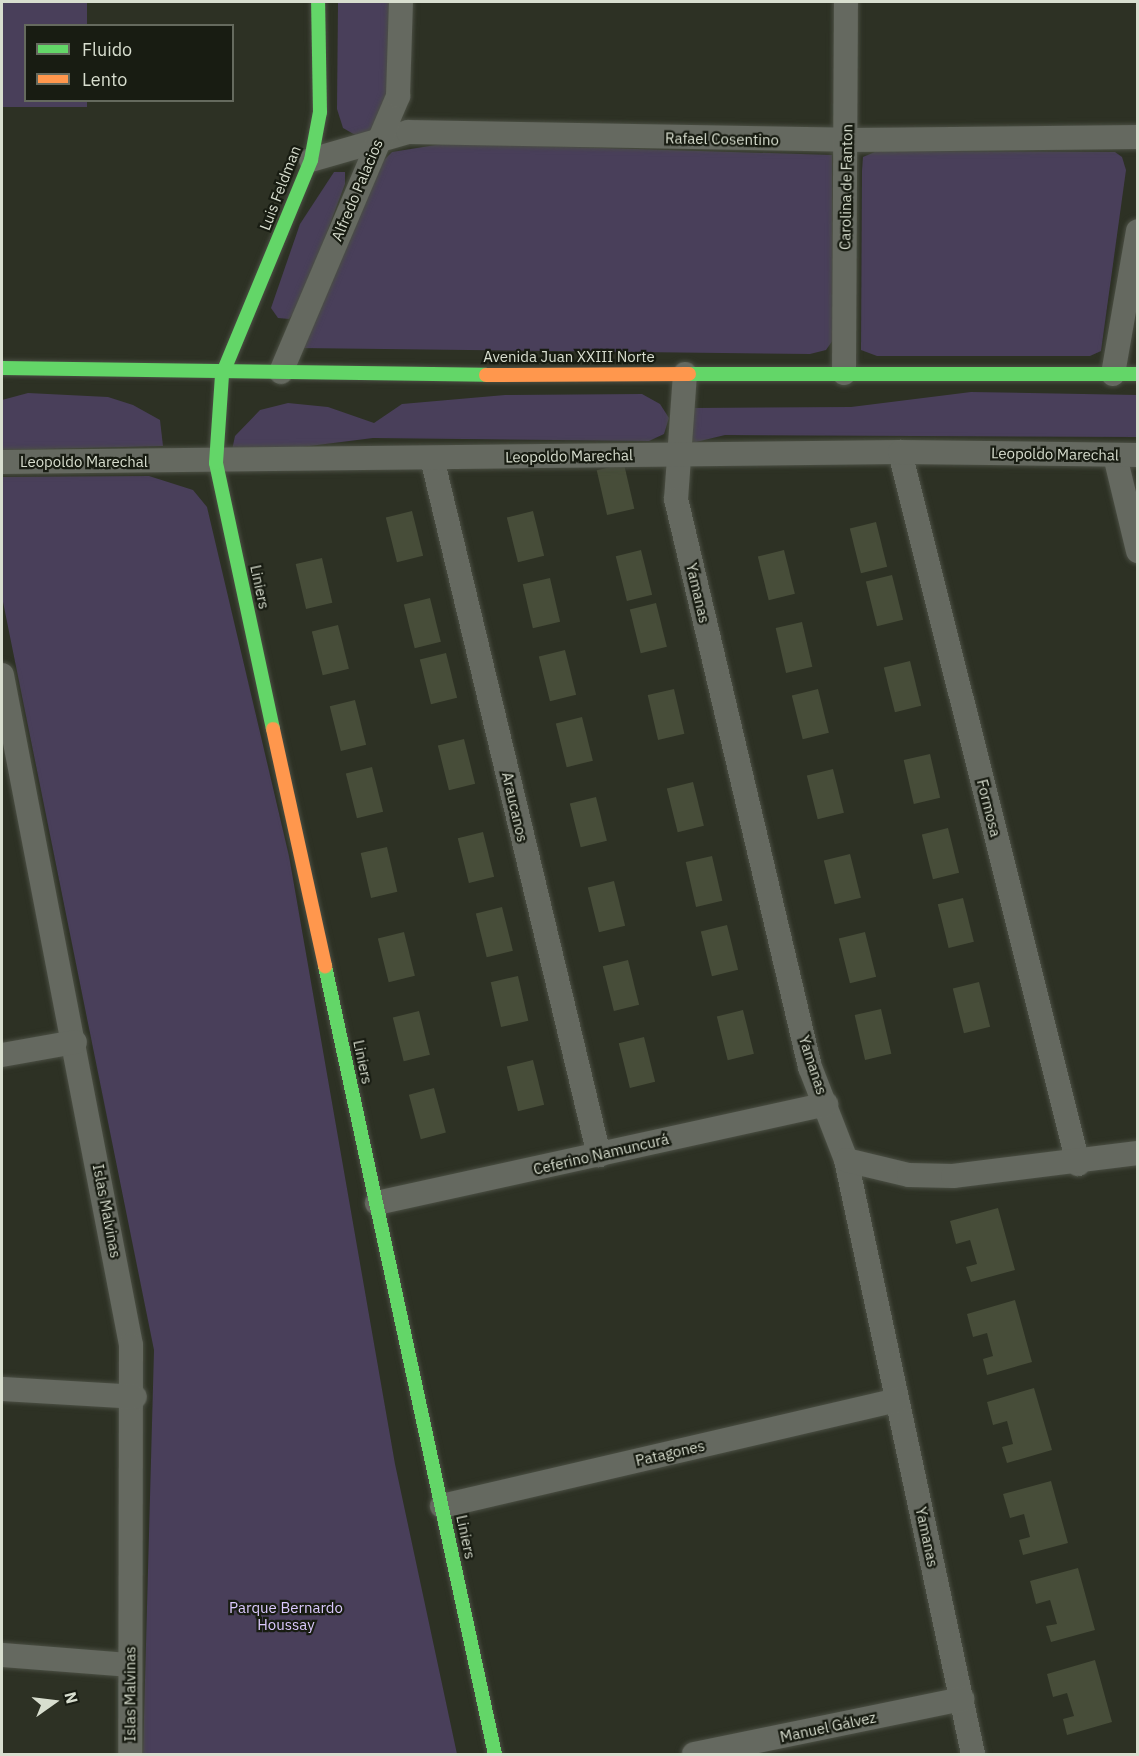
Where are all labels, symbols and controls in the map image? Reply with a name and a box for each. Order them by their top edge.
legend [24,24,234,102]
text: Fluido [82,38,132,61]
text: Lento [82,68,127,91]
street label: Carolina de Fanton [836,124,856,250]
street label: Rafael Cosentino [665,129,779,149]
street label: Alfredo Palacios [327,136,387,244]
street label: Luis Feldman [256,143,304,233]
street label: Avenida Juan XXIII Norte [483,348,655,366]
street label: Leopoldo Marechal [991,444,1119,464]
street label: Leopoldo Marechal [505,446,633,466]
street label: Leopoldo Marechal [20,453,148,471]
street label: Yamanas [682,561,714,625]
street label: Liniers [247,563,273,611]
street label: Araucanos [498,770,532,844]
street label: Formosa [973,777,1005,839]
street label: Yamanas [795,1033,831,1097]
street label: Liniers [350,1038,376,1086]
street label: Ceferino Namuncurá [531,1130,671,1178]
street label: Islas Malvinas [89,1162,125,1260]
street label: Patagones [634,1436,706,1470]
street label: Yamanas [912,1505,942,1569]
street label: Liniers [453,1513,479,1561]
park label: Parque Bernardo Houssay [229,1598,343,1633]
street label: Islas Malvinas [121,1646,139,1742]
north arrow [24,1672,84,1732]
text: N [60,1690,83,1706]
street label: Manuel Gálvez [778,1708,878,1746]

